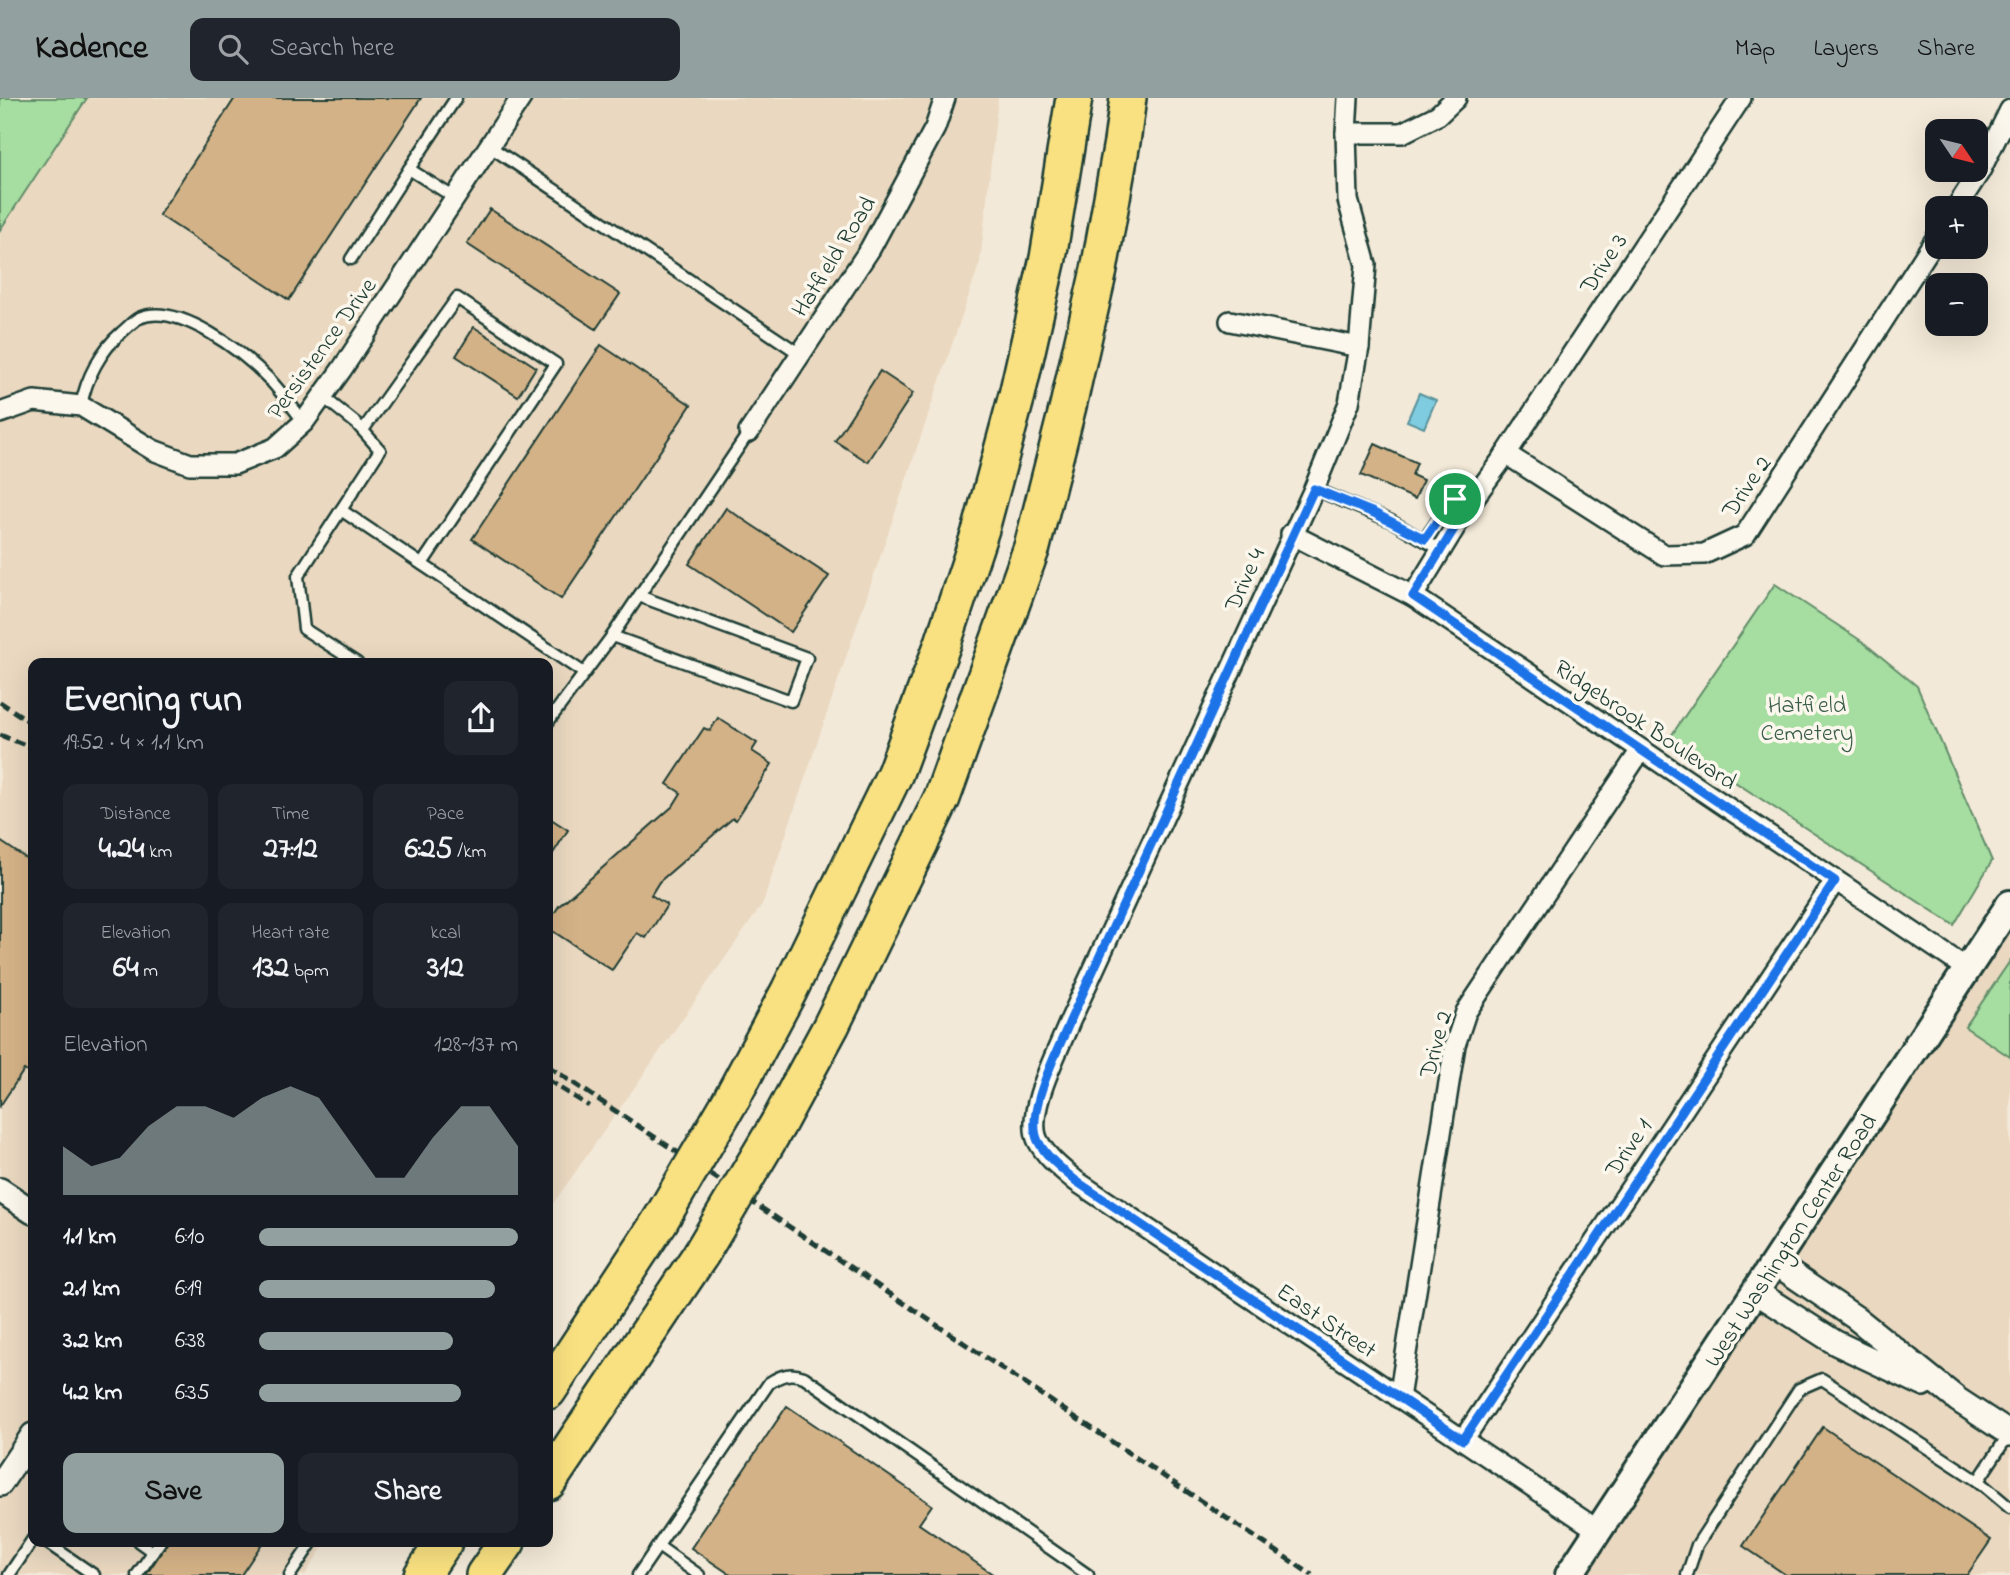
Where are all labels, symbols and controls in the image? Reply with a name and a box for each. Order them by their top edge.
search box [190,18,680,81]
text: Kadence [35,25,148,73]
icon: search [214,30,252,68]
text: Search here [270,30,394,68]
text: Map [1735,32,1775,67]
text: Layers [1813,32,1879,67]
text: Share [1917,32,1975,67]
north arrow [1925,119,1988,182]
map controls [1925,119,1988,336]
street label: Hatfield Road [784,190,887,325]
button: + [1925,196,1988,259]
street label: Drive 3 [1572,227,1638,302]
street label: Persistence Drive [260,271,387,428]
button: − [1925,273,1988,336]
street label: Drive 2 [1714,449,1782,526]
pin [1425,469,1485,529]
icon: arrive [1436,480,1474,518]
street label: Drive 4 [1216,543,1276,618]
street label: Ridgebrook Boulevard [1546,652,1743,801]
text: Evening run [63,673,242,729]
button: share [444,681,518,755]
park label: Hatfield Cemetery [1761,689,1853,753]
text: 19:52 · 4 × 1.1 km [63,727,204,760]
text: Distance [101,801,171,828]
text: Time [272,801,309,828]
text: Pace [427,801,464,828]
text: 4.24 [99,828,144,872]
text: 27:12 [263,828,318,872]
text: 6:25 [405,828,453,872]
text: km [144,839,172,866]
text: /km [453,839,486,866]
text: Elevation [101,920,170,947]
text: Heart rate [252,920,329,947]
text: kcal [430,920,461,947]
text: 64 [113,947,139,991]
text: 132 [252,947,289,991]
text: 312 [427,947,464,991]
text: m [139,958,158,985]
text: bpm [289,958,329,985]
street label: Drive 2 [1411,1007,1463,1083]
text: Elevation [63,1029,148,1062]
text: 128–137 m [434,1029,518,1062]
street label: West Washington Center Road [1697,1107,1888,1375]
street label: Drive 1 [1597,1112,1663,1185]
text: 1.1 km [63,1221,116,1254]
text: 6:10 [175,1221,204,1254]
text: 2.1 km [63,1273,120,1306]
text: 6:19 [175,1273,201,1306]
street label: East Street [1268,1276,1383,1369]
text: 3.2 km [63,1325,122,1358]
text: 6:38 [175,1325,205,1358]
text: 4.2 km [63,1377,122,1410]
text: 6:35 [175,1377,210,1410]
button: Save [63,1453,284,1533]
button: Share [298,1453,518,1533]

